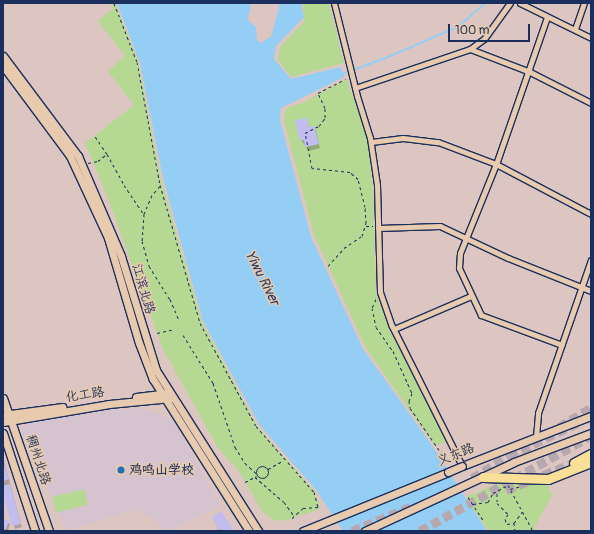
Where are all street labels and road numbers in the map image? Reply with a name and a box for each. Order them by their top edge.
street label: 江滨北路 [128,262,158,316]
street label: 化工路 [65,384,105,406]
street label: 稠州北路 [23,433,53,487]
street label: 义东路 [435,440,477,470]

